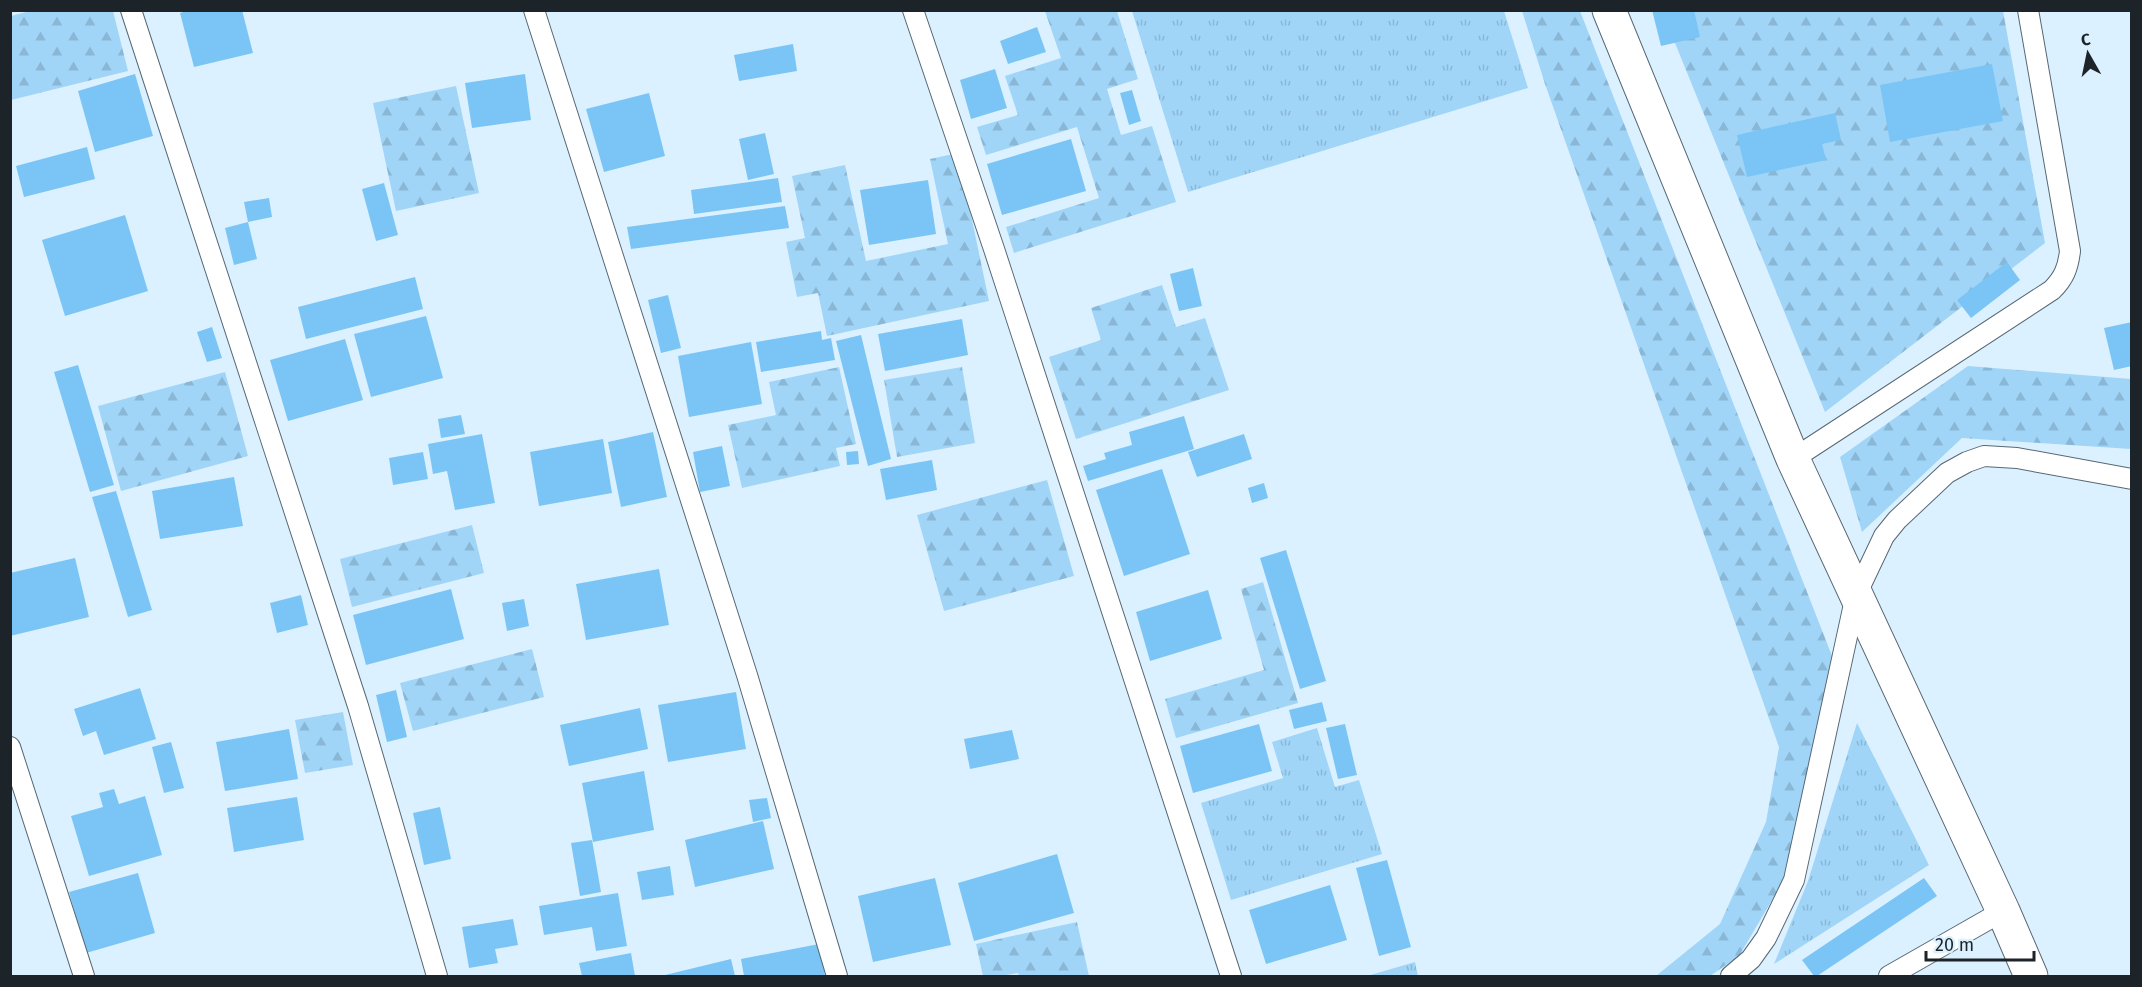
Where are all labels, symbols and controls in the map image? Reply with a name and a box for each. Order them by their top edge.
north arrow [2058,24,2118,84]
text: С [2080,29,2093,50]
scale bar [1926,924,2034,962]
text: 20 m [1935,934,1974,956]

